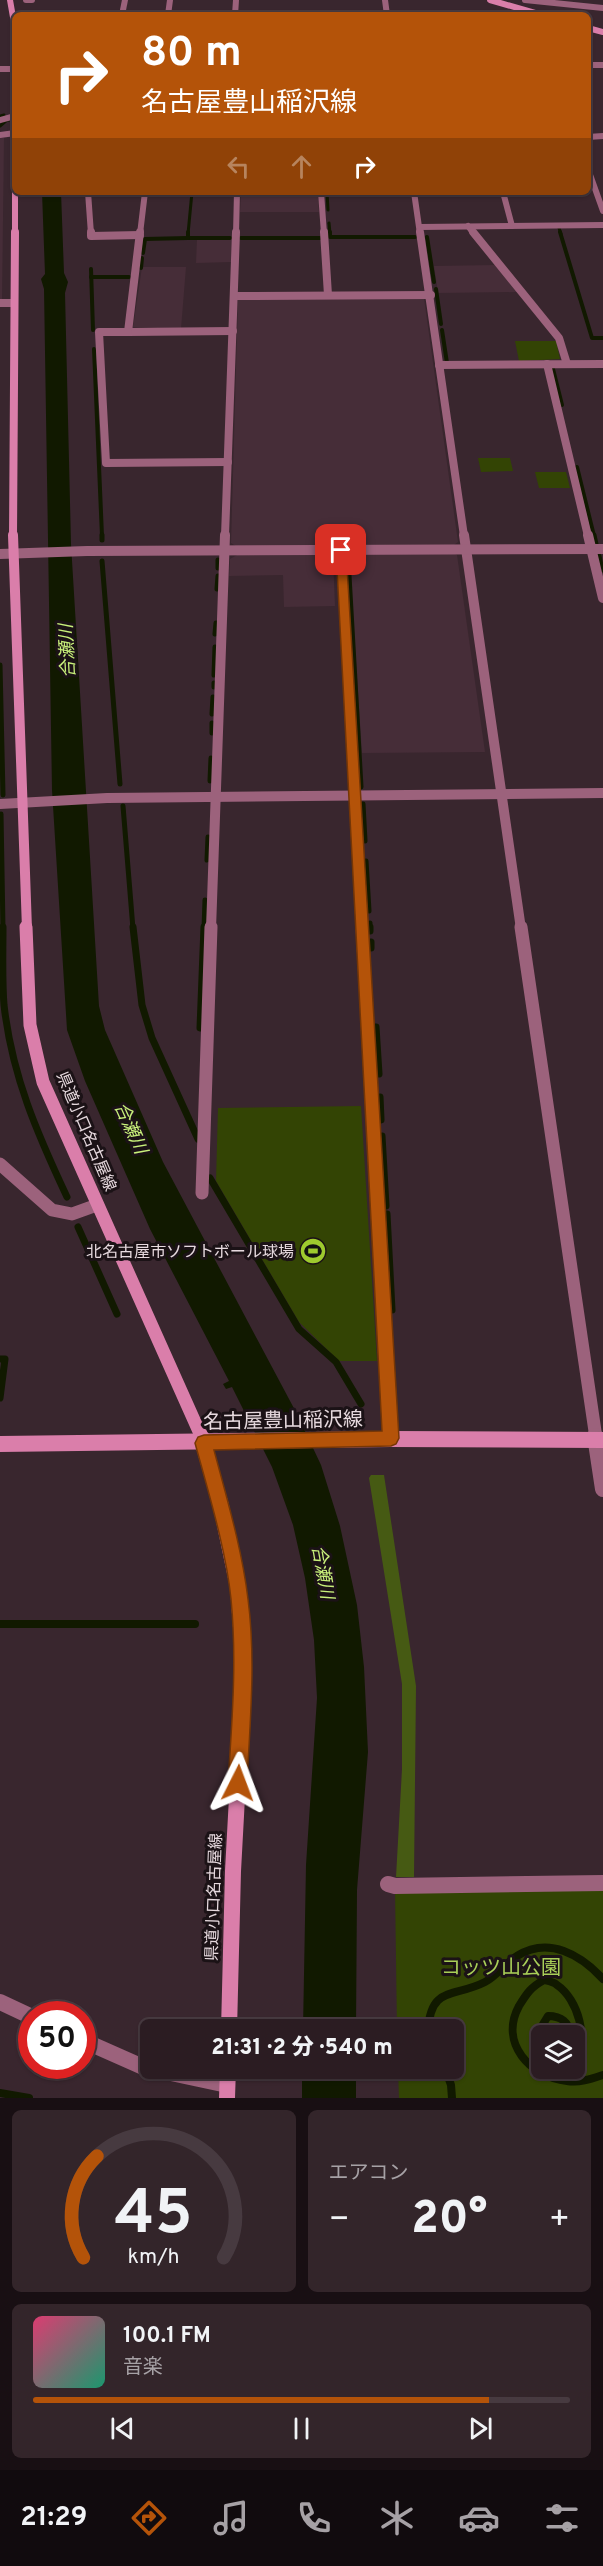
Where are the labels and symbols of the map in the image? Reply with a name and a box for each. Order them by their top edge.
pin [315,524,366,575]
water label: 合瀬川 [55,621,81,678]
street label: 県道小口名古屋線 [51,1069,119,1195]
water label: 合瀬川 [108,1099,152,1160]
sports icon: 北名古屋市ソフトボール球場 [298,1236,328,1266]
place label: 北名古屋市ソフトボール球場 [86,1243,294,1263]
street label: 名古屋豊山稲沢線 [203,1408,363,1436]
water label: 合瀬川 [306,1544,338,1603]
position arrow [206,1751,270,1815]
street label: 県道小口名古屋線 [203,1833,227,1961]
park label: コッツ山公園 [441,1956,561,1982]
speed limit sign: 50 [18,2001,96,2079]

